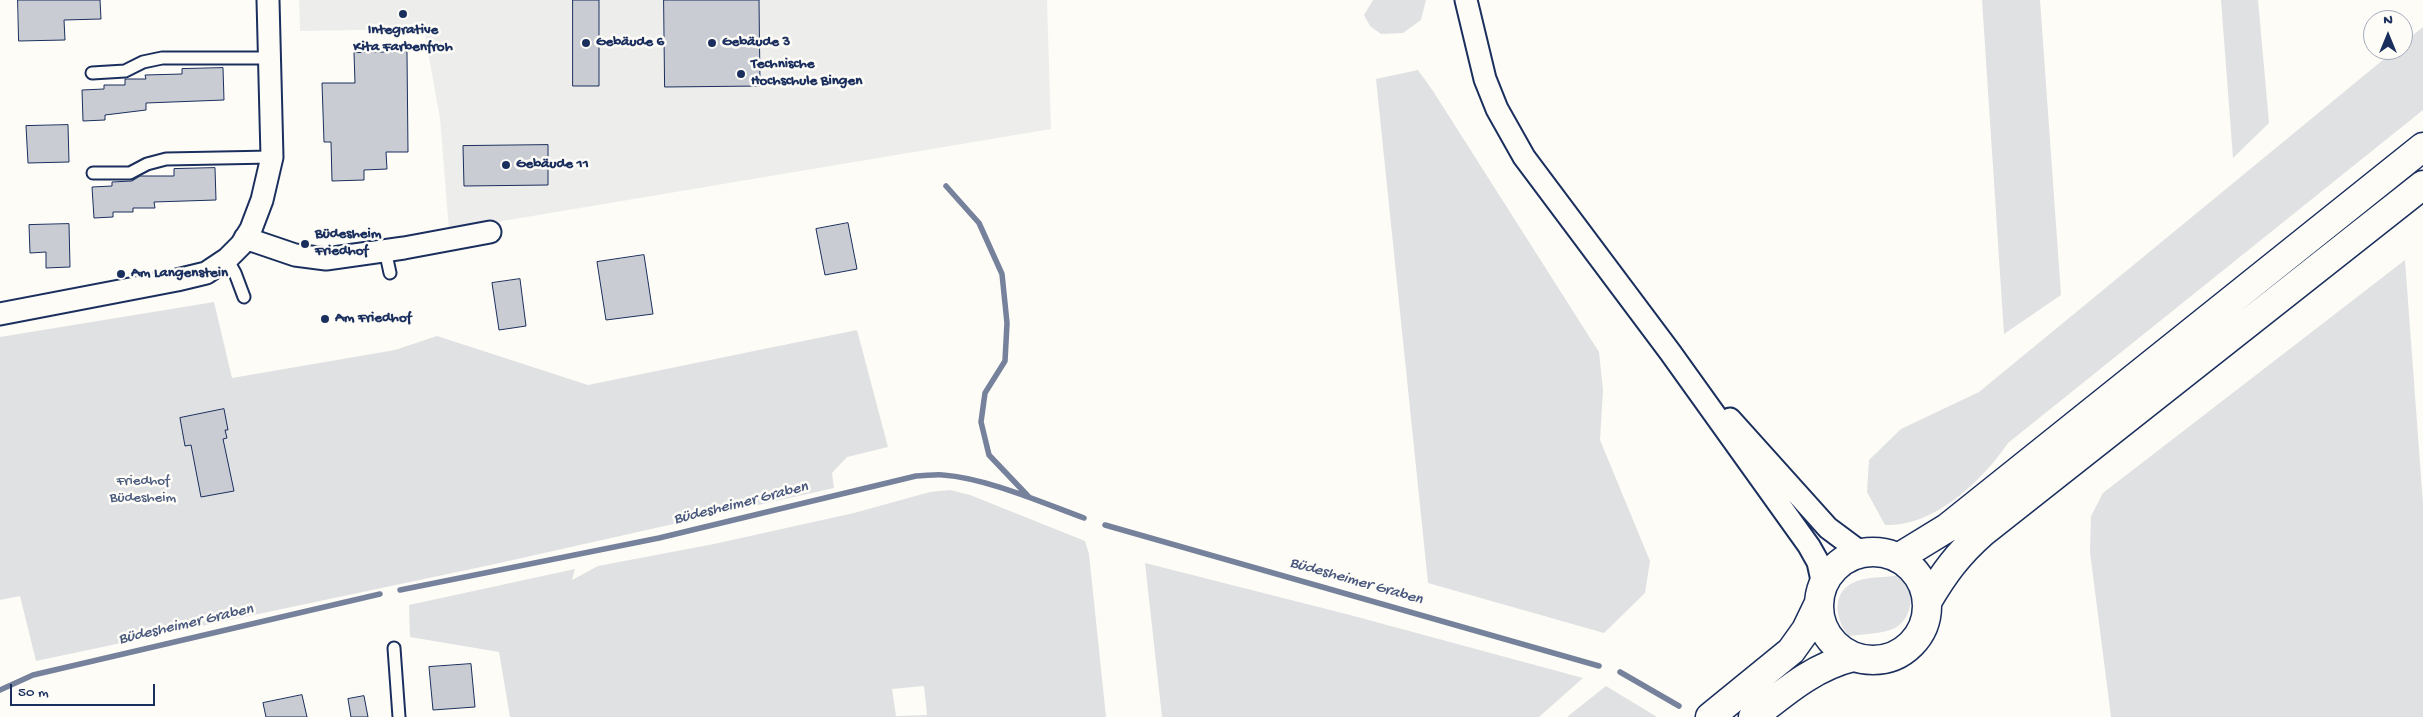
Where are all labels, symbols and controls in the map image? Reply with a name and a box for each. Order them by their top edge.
marker: Integrative Kita Farbenfroh [397,8,409,20]
north arrow [2363,10,2413,60]
text: N [2383,12,2393,29]
place label: Integrative Kita Farbenfroh [353,22,453,57]
place label: Gebäude 6 [596,34,664,52]
place label: Gebäude 3 [722,34,790,52]
marker: Gebäude 6 [580,37,592,49]
marker: Gebäude 3 [706,37,718,49]
place label: Technische Hochschule Bingen [751,56,862,91]
marker: Technische Hochschule Bingen [735,68,747,80]
place label: Gebäude 11 [516,156,589,174]
marker: Gebäude 11 [500,159,512,171]
place label: Büdesheim Friedhof [315,226,381,261]
marker: Büdesheim Friedhof [299,238,311,250]
place label: Am Langenstein [131,265,228,283]
marker: Am Langenstein [115,268,127,280]
place label: Am Friedhof [335,310,411,328]
marker: Am Friedhof [319,313,331,325]
park label: Friedhof Büdesheim [110,473,176,508]
water label: Büdesheimer Graben [672,478,810,530]
water label: Büdesheimer Graben [1287,554,1425,610]
water label: Büdesheimer Graben [117,600,255,650]
scale bar [12,674,158,706]
text: 50 m [18,684,49,702]

